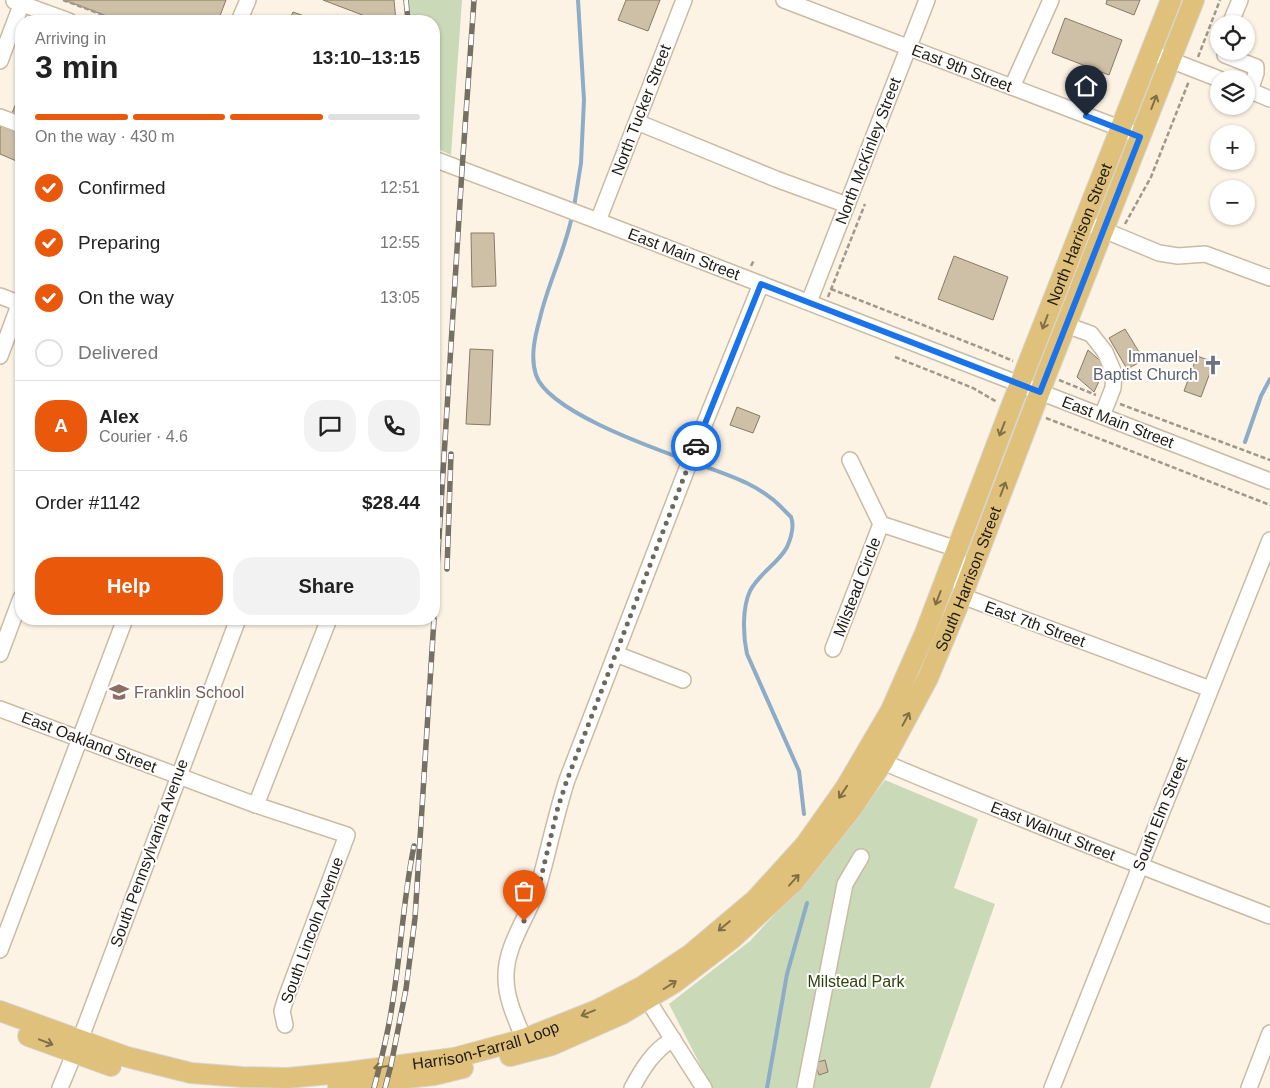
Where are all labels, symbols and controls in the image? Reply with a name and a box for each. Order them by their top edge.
map controls [1210,15,1255,225]
button: locate [1210,15,1255,60]
text: Arriving in [35,30,106,47]
street label: East 9th Street [910,41,1015,95]
street label: North Tucker Street [608,42,674,178]
text: 13:10–13:15 [312,47,420,68]
text: 3 min [35,49,119,85]
pin [1065,65,1107,116]
button: layers [1210,70,1255,115]
icon: home [1072,72,1100,100]
street label: North McKinley Street [832,75,904,227]
one-way arrow [1150,95,1159,110]
button: + [1210,125,1255,170]
text: On the way · 430 m [35,128,175,145]
street label: North Harrison Street [1043,160,1115,308]
icon: check [35,174,63,202]
text: Confirmed [78,177,166,198]
text: 12:51 [380,179,420,196]
button: − [1210,180,1255,225]
street label: East Main Street [626,225,743,283]
icon: check [35,229,63,257]
text: Preparing [78,232,160,253]
text: 12:55 [380,234,420,251]
icon: check [35,284,63,312]
text: On the way [78,287,174,308]
text: 13:05 [380,289,420,306]
one-way arrow [1040,314,1049,330]
text: Delivered [78,342,158,363]
place label: Immanuel Baptist Church [1093,348,1198,383]
church icon: Immanuel Baptist Church [1202,354,1224,376]
street label: East Main Street [1060,393,1177,451]
button: chat [304,400,356,452]
button: phone [368,400,420,452]
text: Alex [99,406,139,427]
text: A [54,415,68,436]
courier [671,421,721,471]
one-way arrow [997,421,1006,437]
text: Courier · 4.6 [99,428,188,445]
icon: car [682,432,710,460]
one-way arrow [999,482,1008,497]
text: Order #1142 [35,492,140,513]
text: $28.44 [362,492,420,513]
street label: South Harrison Street [932,504,1004,654]
street label: Milstead Circle [830,535,884,639]
button: Help [35,557,223,615]
button: Share [233,557,420,615]
one-way arrow [933,589,942,605]
street label: East 7th Street [982,598,1088,650]
school or university icon: Franklin School [108,681,130,703]
place label: Franklin School [134,684,244,701]
street label: East Oakland Street [19,708,159,776]
one-way arrow [902,712,912,727]
street label: South Elm Street [1129,754,1191,873]
street label: South Pennsylvania Avenue [107,757,191,949]
one-way arrow [838,785,848,799]
street label: East Walnut Street [988,798,1118,864]
street label: South Lincoln Avenue [278,854,346,1005]
pin [503,870,545,921]
one-way arrow [788,874,800,887]
icon: bag [510,877,538,905]
one-way arrow [718,920,731,931]
park label: Milstead Park [808,973,905,990]
one-way arrow [663,980,677,990]
one-way arrow [581,1009,596,1018]
street label: Harrison-Farrall Loop [411,1018,561,1072]
one-way arrow [37,1038,53,1047]
one-way arrow [373,1062,389,1072]

